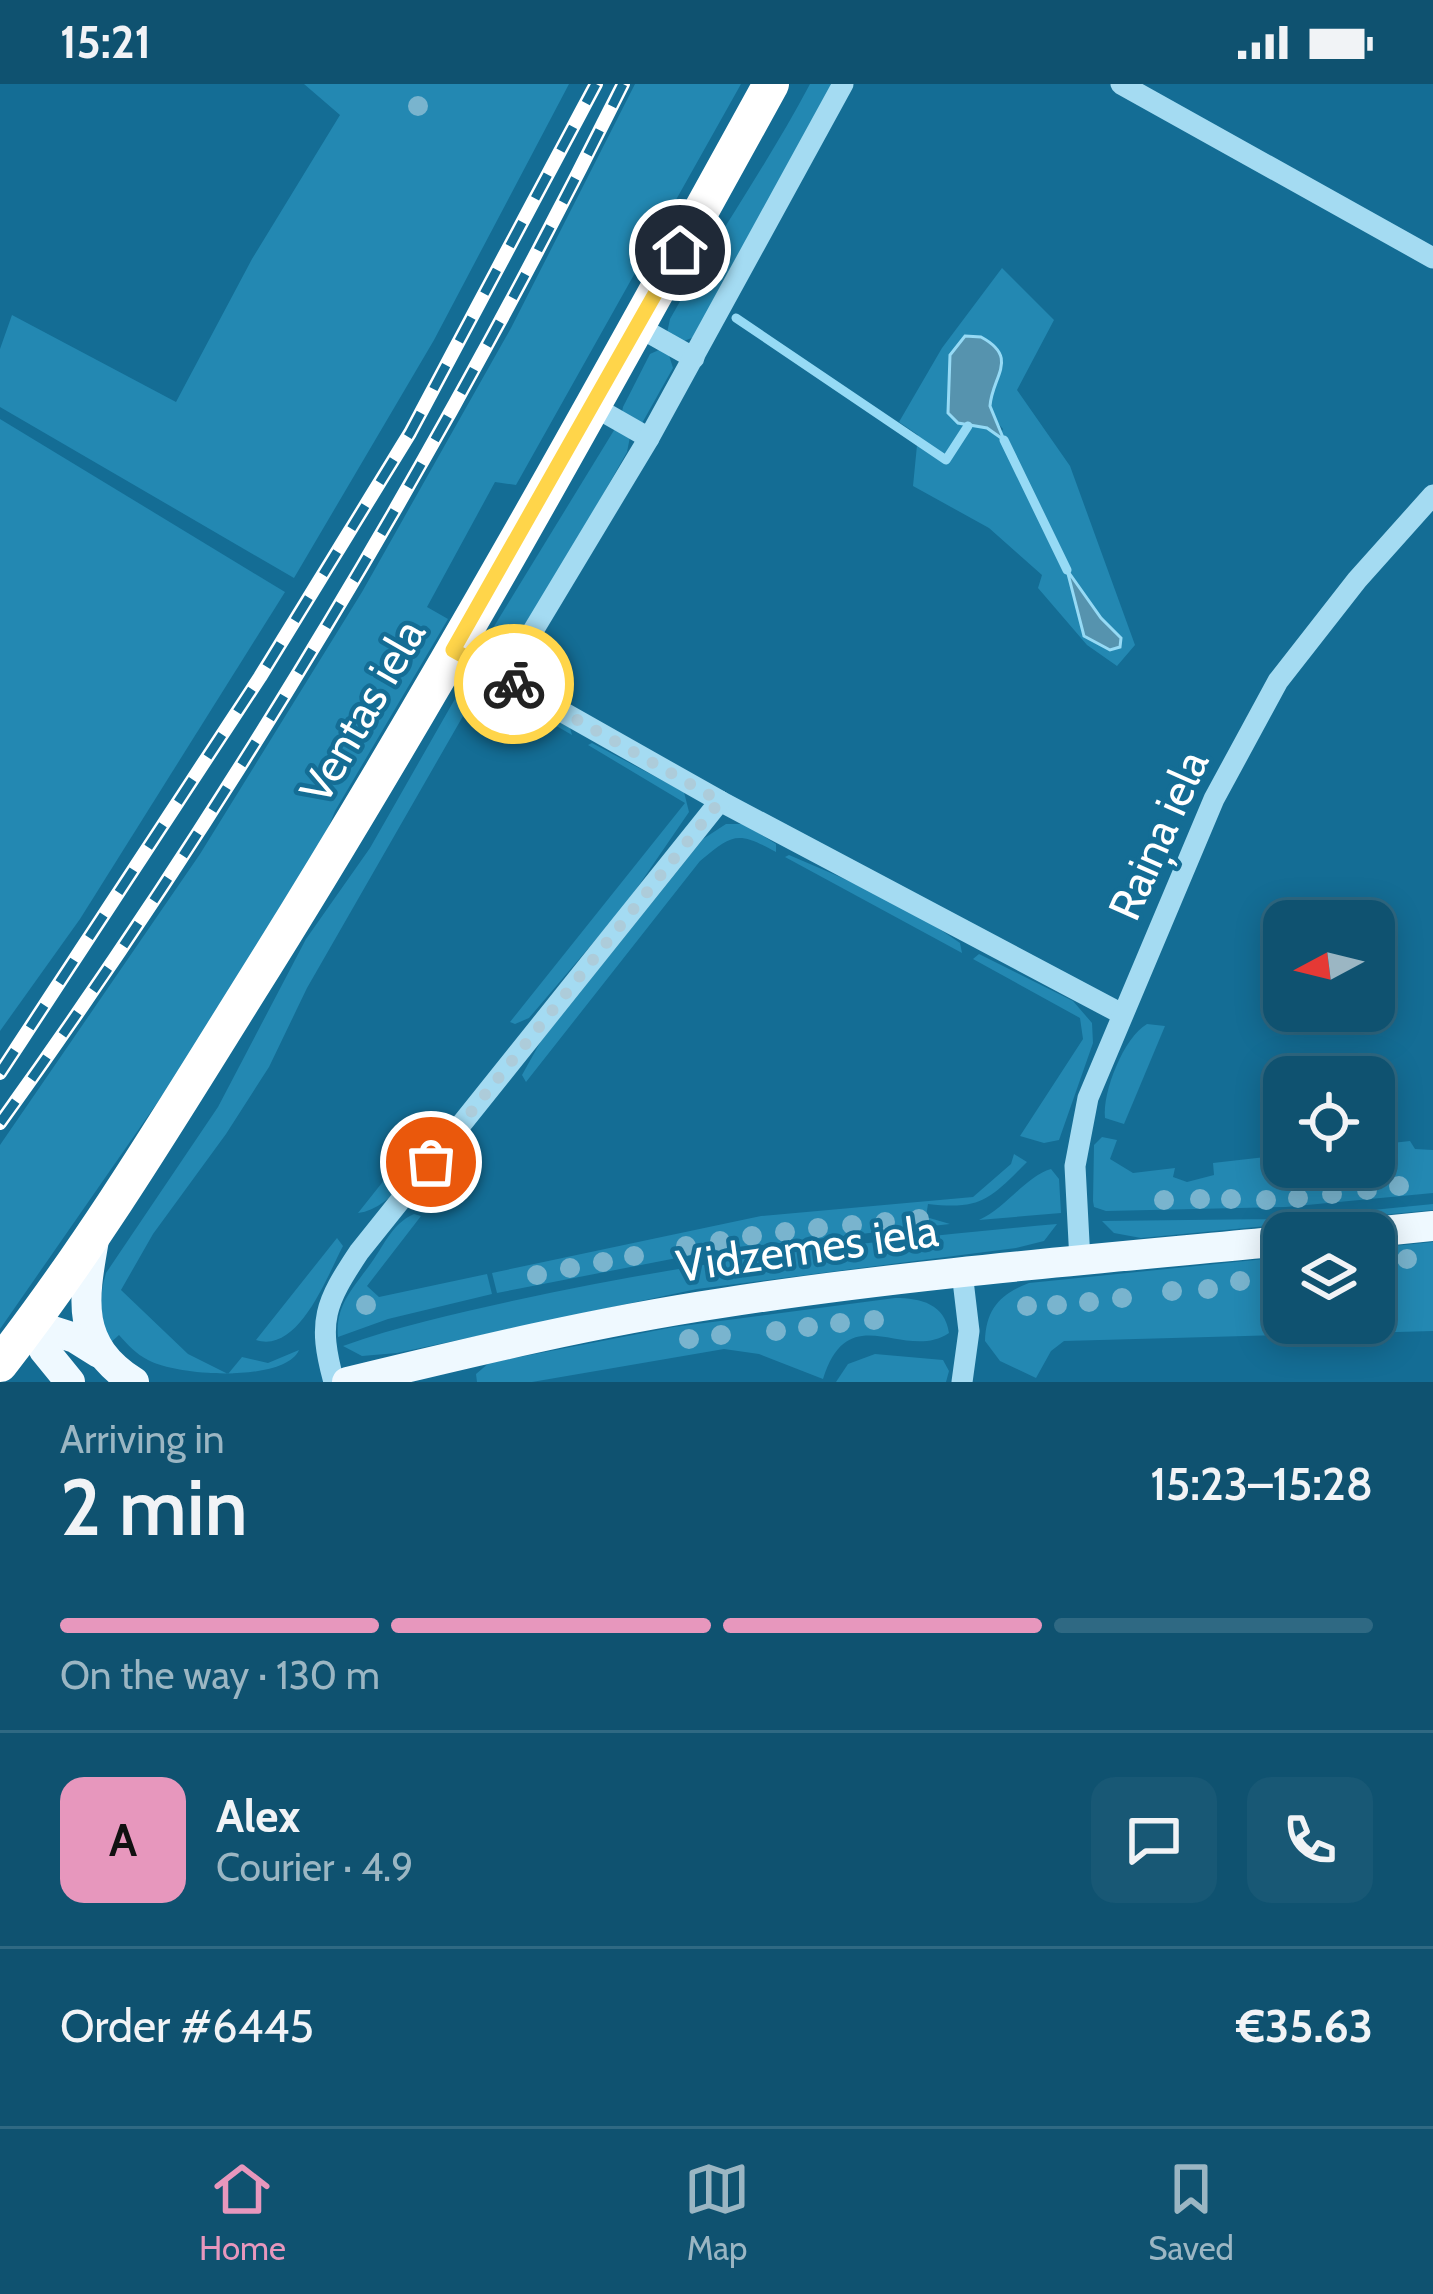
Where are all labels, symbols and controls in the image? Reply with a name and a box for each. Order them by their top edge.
text: 15:21 [60,15,151,69]
pin [629,199,731,301]
icon: home [647,217,713,283]
street label: Ventas iela [288,609,436,812]
courier [454,624,574,744]
icon: bike [481,651,547,717]
street label: Raiņa iela [1097,742,1222,929]
north arrow [1263,900,1395,1032]
map controls [1263,900,1395,1344]
button: locate [1263,1056,1395,1188]
pin [380,1111,482,1213]
icon: bag [398,1129,464,1195]
street label: Vidzemes iela [673,1203,942,1293]
button: layers [1263,1212,1395,1344]
text: Arriving in [60,1415,224,1463]
text: 15:23–15:28 [1150,1457,1373,1511]
text: 2 min [60,1460,248,1555]
text: On the way · 130 m [60,1651,380,1699]
button: chat [1091,1777,1217,1903]
button: phone [1247,1777,1373,1903]
text: Alex [216,1789,300,1843]
text: A [109,1813,137,1867]
text: Courier · 4.9 [216,1843,413,1891]
text: Order #6445 [60,1999,314,2053]
text: €35.63 [1236,1999,1373,2053]
tab: Home [199,2156,286,2268]
tab: Map [684,2156,750,2268]
tab: Saved [1148,2156,1234,2268]

